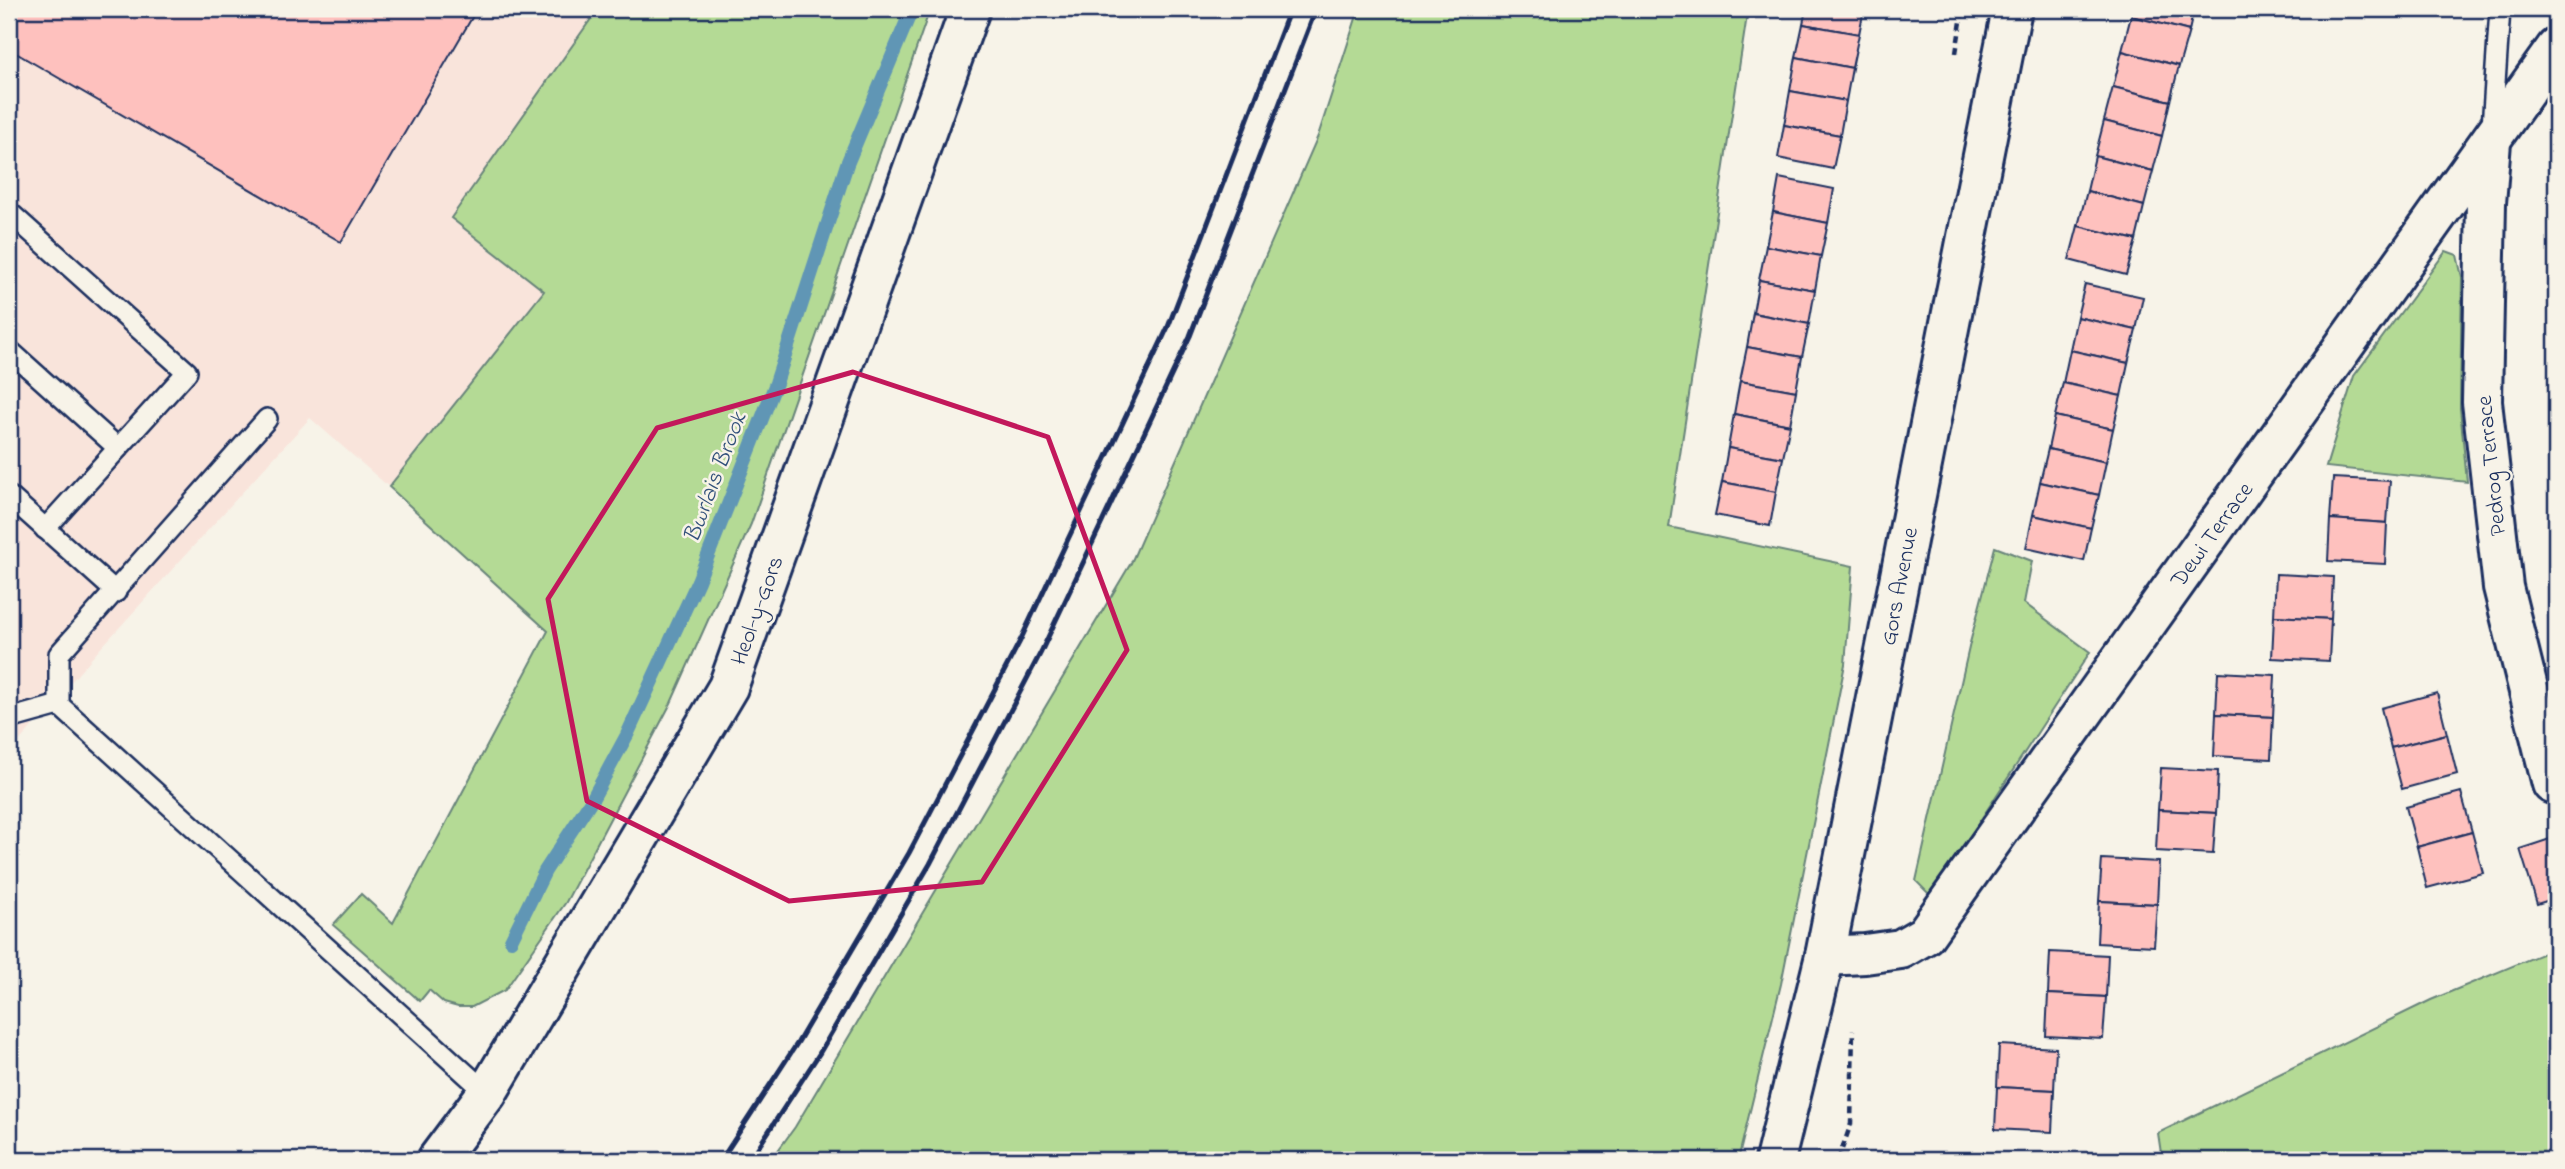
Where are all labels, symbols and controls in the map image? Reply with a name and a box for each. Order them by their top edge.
street label: Pedrog Terrace [2469,393,2517,538]
water label: Bwrlais Brook [675,406,758,548]
street label: Dewi Terrace [2163,476,2263,596]
street label: Gors Avenue [1873,524,1928,648]
street label: Heol-y-Gors [723,552,795,671]

